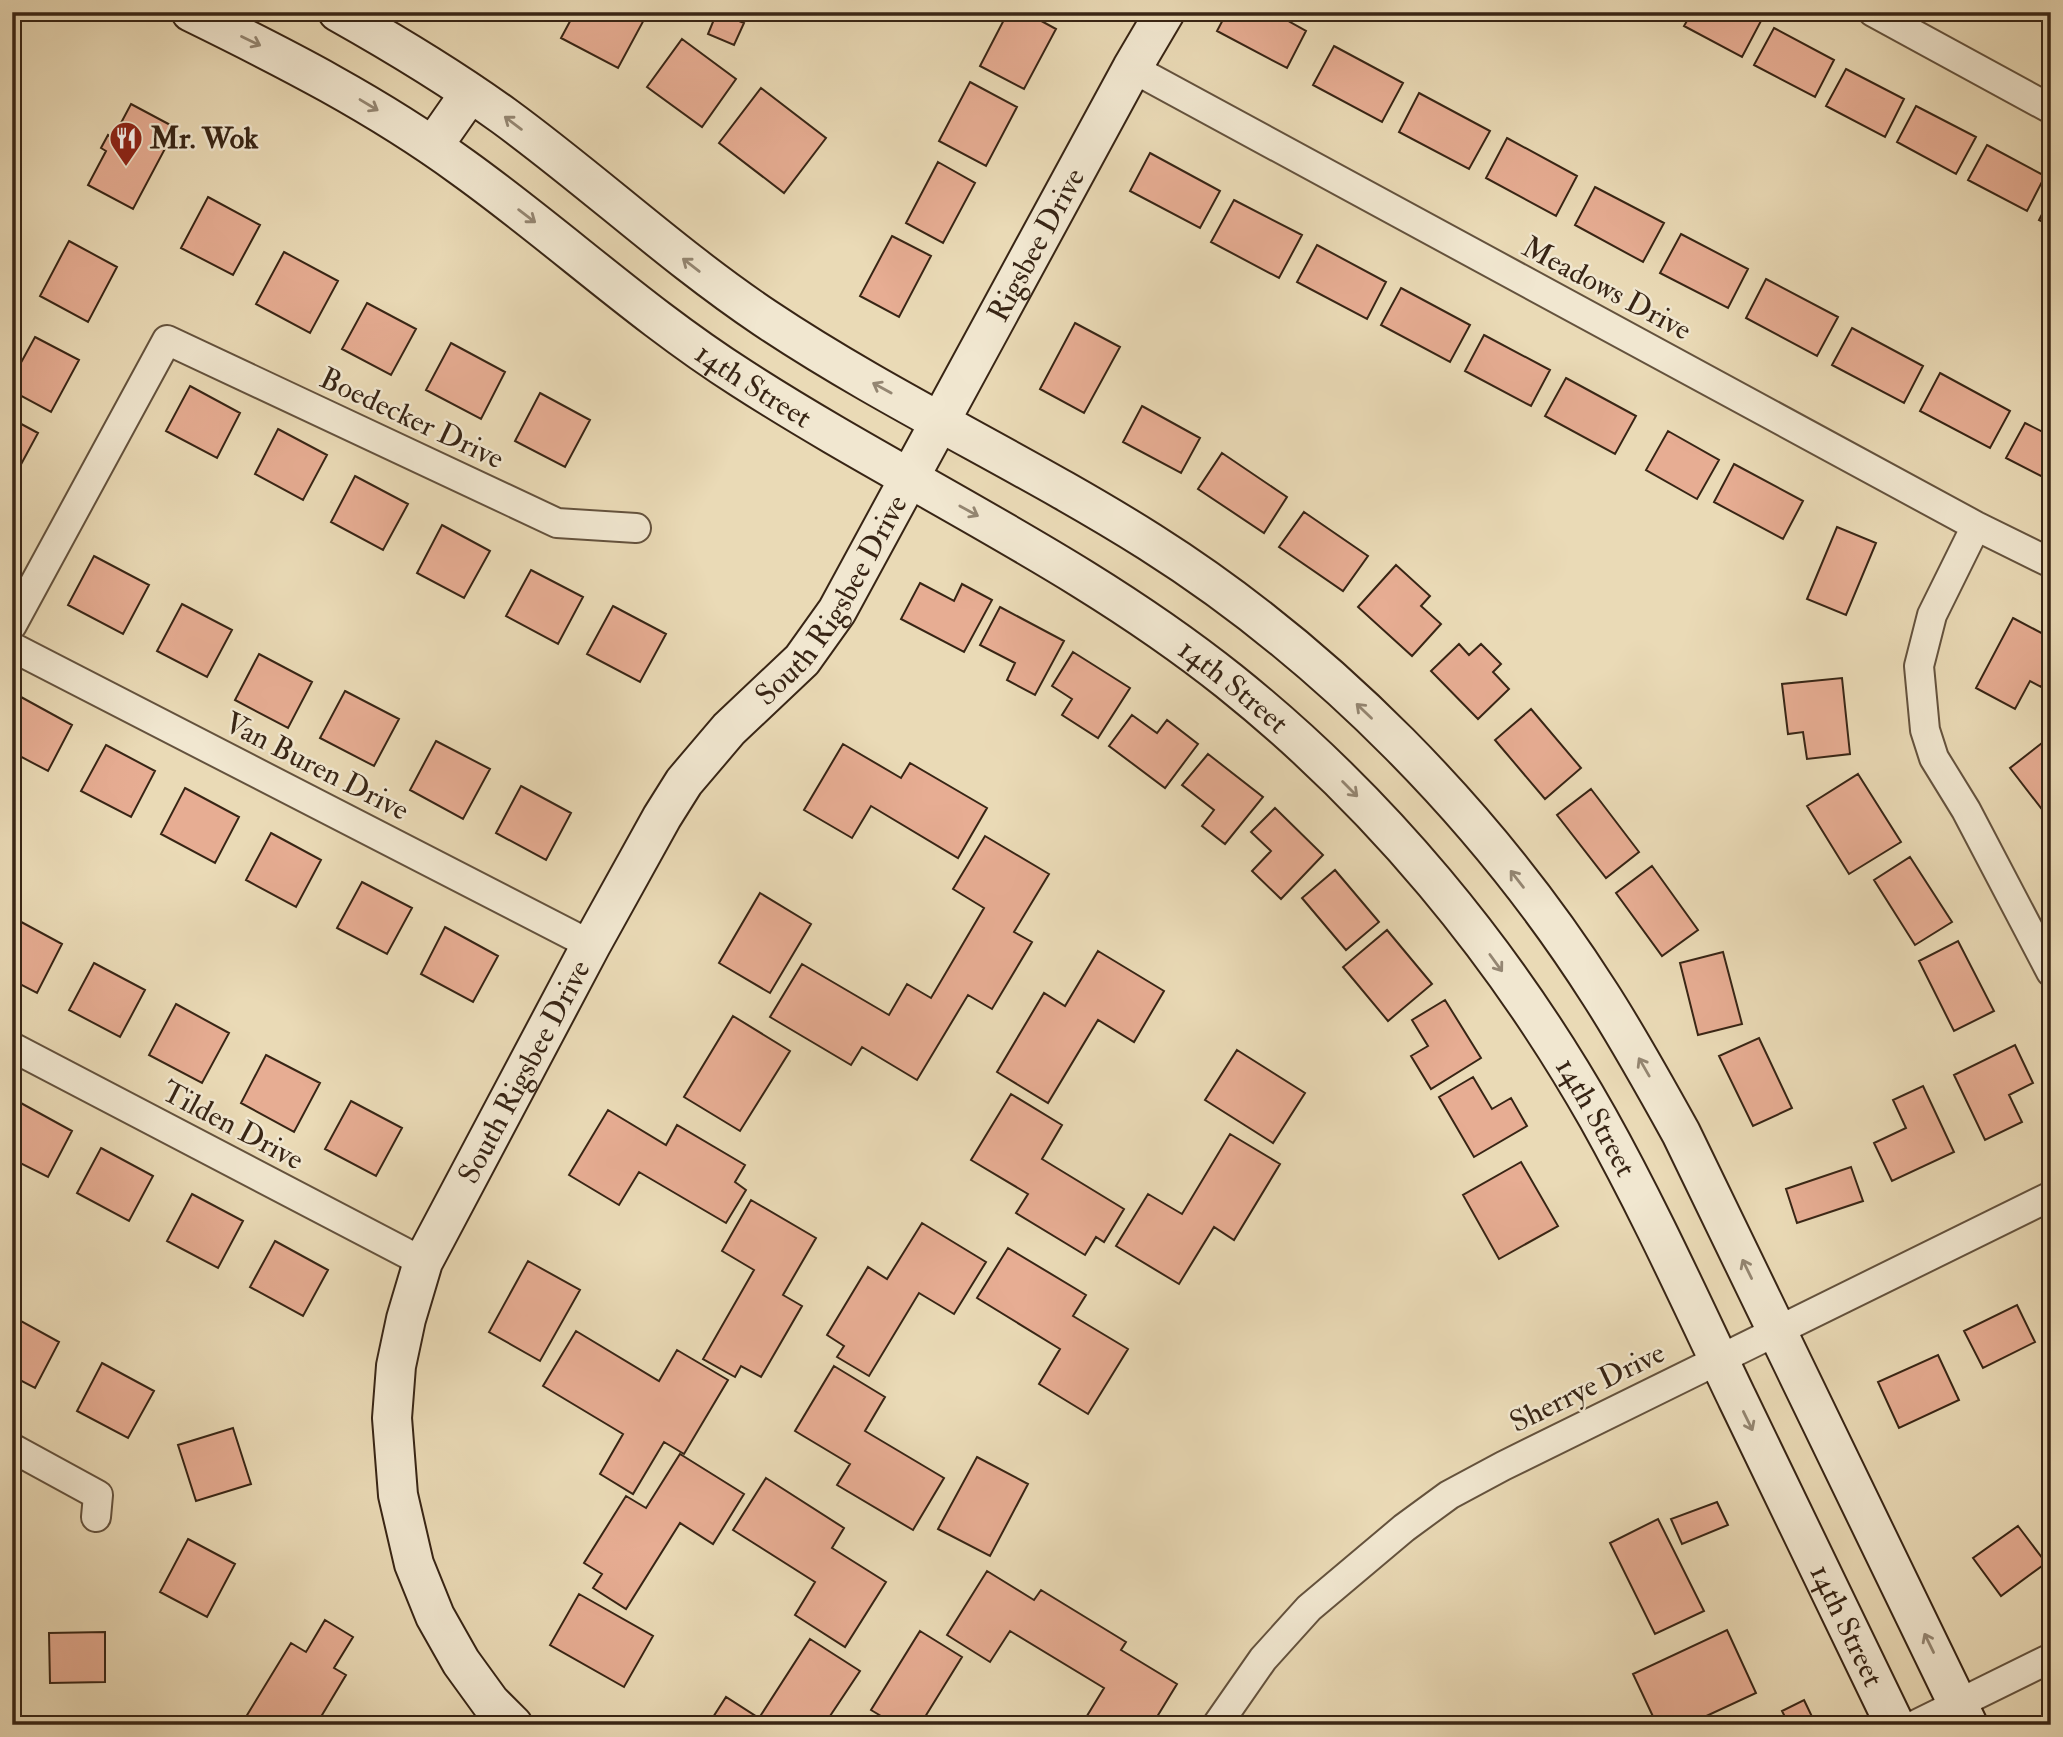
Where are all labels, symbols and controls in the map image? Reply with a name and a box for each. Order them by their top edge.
one-way arrow [240,34,261,48]
one-way arrow [359,98,379,112]
one-way arrow [504,116,523,131]
restaurant icon: Mr. Wok [107,119,145,168]
place label: Mr. Wok [149,120,259,157]
street label: Rigsbee Drive [980,162,1093,328]
one-way arrow [518,208,537,223]
street label: Meadows Drive [1516,228,1698,348]
one-way arrow [682,258,701,273]
street label: 14th Street [688,335,818,437]
street label: Boedecker Drive [314,360,510,477]
one-way arrow [872,381,893,394]
street label: South Rigsbee Drive [748,489,916,714]
one-way arrow [959,504,979,518]
street label: 14th Street [1171,631,1296,742]
one-way arrow [1355,702,1372,719]
street label: Van Buren Drive [218,704,415,829]
one-way arrow [1341,780,1358,797]
one-way arrow [1509,870,1524,888]
one-way arrow [1489,953,1503,972]
street label: South Rigsbee Drive [450,954,599,1190]
street label: 14th Street [1547,1051,1644,1183]
one-way arrow [1637,1057,1651,1077]
street label: Tilden Drive [156,1073,310,1178]
one-way arrow [1740,1259,1753,1280]
street label: Sherrye Drive [1504,1334,1671,1441]
one-way arrow [1742,1410,1756,1431]
street label: 14th Street [1802,1558,1892,1693]
one-way arrow [1921,1633,1935,1654]

